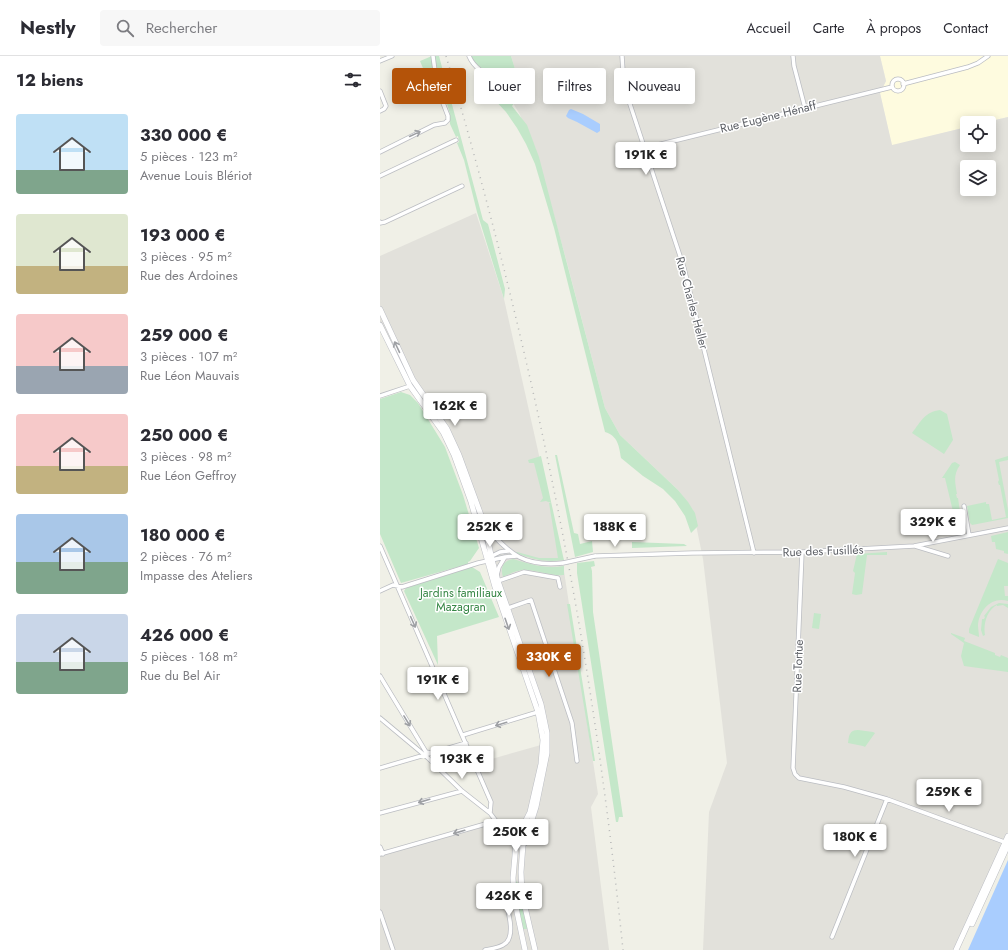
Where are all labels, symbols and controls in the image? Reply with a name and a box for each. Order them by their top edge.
search box [100,10,380,46]
text: Nestly [20,14,76,41]
icon: search [114,17,136,39]
text: Rechercher [146,17,217,39]
text: Accueil [747,18,791,38]
text: Carte [813,18,844,38]
text: À propos [866,18,921,38]
text: Contact [943,18,988,38]
text: 12 biens [16,68,83,92]
chip: Acheter [392,68,466,104]
chip: Louer [474,68,535,104]
chip: Filtres [543,68,606,104]
chip: Nouveau [614,68,695,104]
icon: filters [342,69,364,91]
street label: Rue Eugène Hénaff [718,96,819,138]
map controls [960,116,996,196]
button: locate [960,116,996,152]
text: 330 000 € [140,123,227,147]
icon: home [48,130,96,178]
one-way arrow [408,130,420,137]
pin: 191K € [613,142,679,176]
text: 191K € [624,145,668,164]
text: 5 pièces · 123 m² [140,147,237,166]
button: layers [960,160,996,196]
text: Avenue Louis Blériot [140,166,252,185]
text: 193 000 € [140,223,226,247]
icon: home [48,230,96,278]
text: 3 pièces · 95 m² [140,247,232,266]
street label: Rue Charles Heller [671,255,713,352]
text: Rue des Ardoines [140,266,238,285]
text: 259 000 € [140,323,229,347]
icon: home [48,330,96,378]
one-way arrow [393,341,400,353]
text: 3 pièces · 107 m² [140,347,237,366]
text: Rue Léon Mauvais [140,366,239,385]
pin: 162K € [422,393,488,427]
text: 162K € [432,396,478,415]
text: 250 000 € [140,423,228,447]
icon: home [48,430,96,478]
text: 3 pièces · 98 m² [140,447,231,466]
text: Rue Léon Geffroy [140,466,236,485]
pin: 329K € [900,509,966,543]
text: 329K € [910,512,956,531]
pin: 252K € [457,514,523,548]
pin: 188K € [582,514,648,548]
text: 252K € [467,517,513,536]
text: 188K € [593,517,637,536]
text: 180 000 € [140,523,226,547]
icon: home [48,530,96,578]
street label: Rue des Fusillés [782,541,864,561]
text: 2 pièces · 76 m² [140,547,231,566]
text: Impasse des Ateliers [140,566,252,585]
park label: Jardins familiaux Mazagran [418,584,503,616]
one-way arrow [410,615,417,627]
one-way arrow [504,618,512,630]
text: 426 000 € [140,623,230,647]
icon: home [48,630,96,678]
street label: Rue Tortue [788,639,808,693]
pin: 330K € [516,644,582,678]
text: 5 pièces · 168 m² [140,647,238,666]
text: 330K € [526,647,572,666]
text: Rue du Bel Air [140,666,220,685]
pin: 191K € [405,667,471,701]
text: 191K € [416,670,460,689]
one-way arrow [404,715,412,727]
one-way arrow [494,721,507,728]
pin: 193K € [429,746,495,780]
text: 193K € [440,749,484,768]
pin: 259K € [916,779,982,813]
text: 259K € [925,782,973,801]
one-way arrow [418,798,431,805]
pin: 250K € [483,819,549,853]
text: 250K € [492,822,540,841]
pin: 180K € [822,824,888,858]
text: 180K € [833,827,877,846]
one-way arrow [453,829,466,836]
pin: 426K € [476,883,542,917]
text: 426K € [485,886,533,905]

